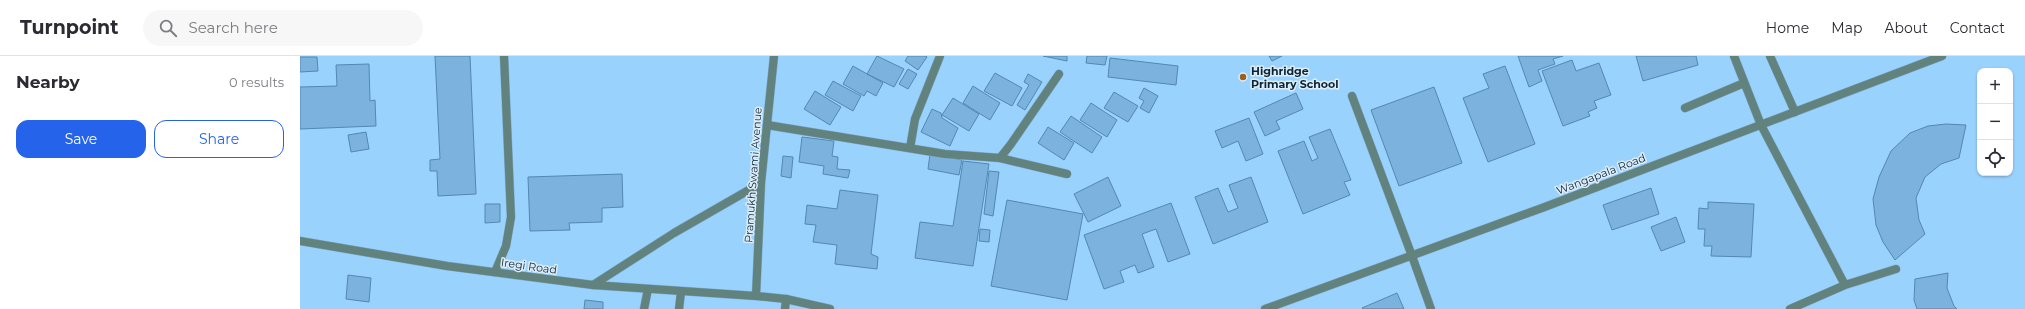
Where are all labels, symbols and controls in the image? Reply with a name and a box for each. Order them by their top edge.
search box [143,10,423,46]
text: Turnpoint [20,16,119,39]
icon: search [157,17,179,39]
text: Search here [189,18,278,37]
text: Home [1766,19,1809,37]
text: Map [1831,19,1862,37]
text: About [1884,19,1928,37]
text: Contact [1950,19,2005,37]
place label: Highridge Primary School [1251,64,1339,91]
map controls [1977,68,2013,176]
button: + [1977,68,2013,104]
text: Nearby [16,72,80,92]
marker: Highridge Primary School [1238,72,1248,82]
text: 0 results [229,74,284,90]
button: − [1977,104,2013,140]
street label: Pramukh Swami Avenue [741,106,765,243]
button: Save [16,120,146,158]
button: Share [154,120,284,158]
button: locate [1977,140,2013,176]
street label: Wangapala Road [1554,151,1648,197]
street label: Iregi Road [500,255,558,277]

